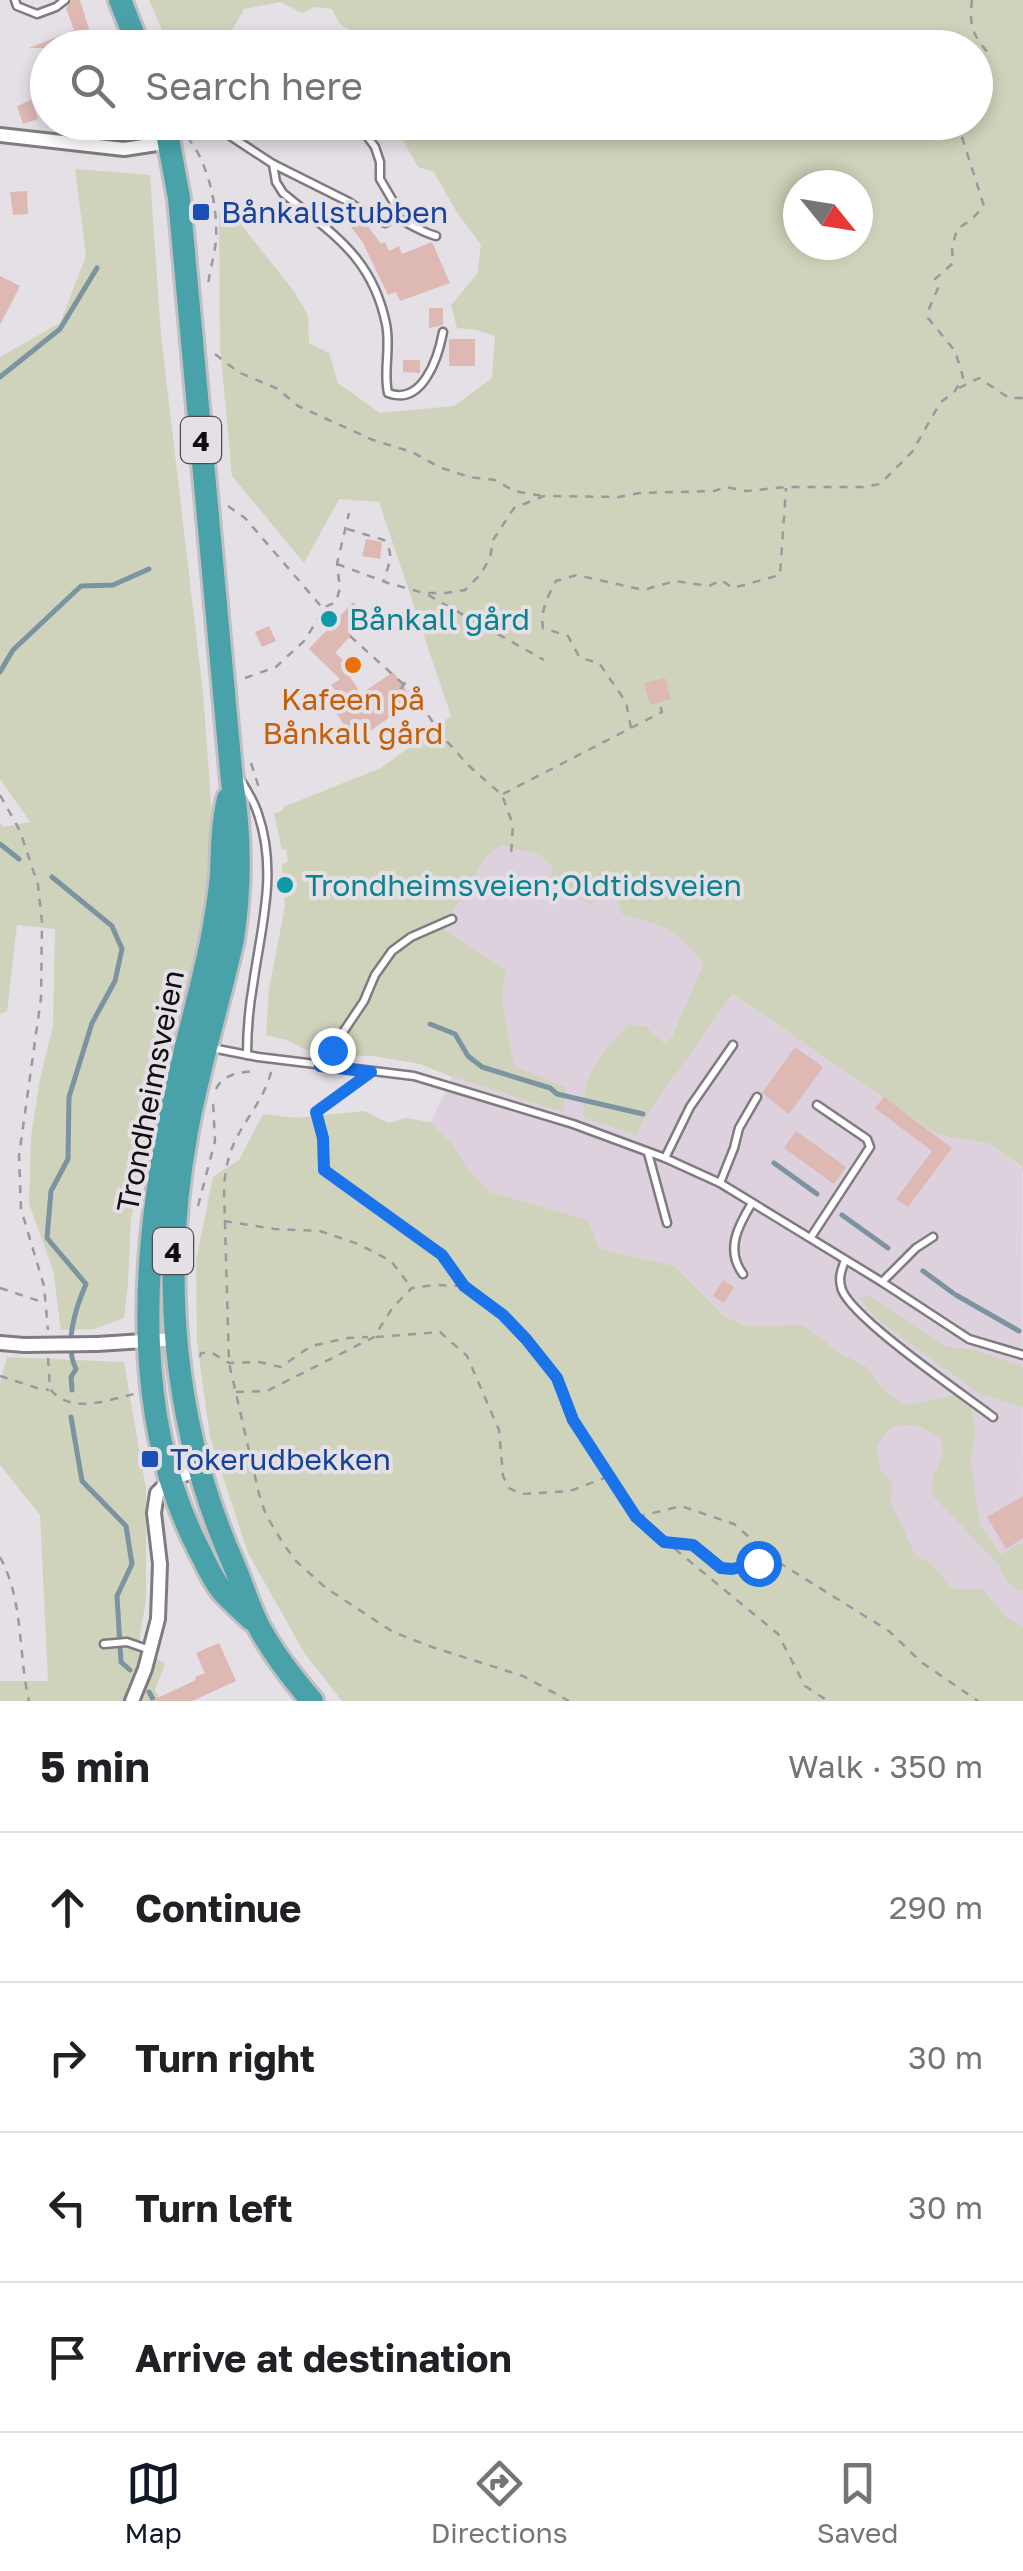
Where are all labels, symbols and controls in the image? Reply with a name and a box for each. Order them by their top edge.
search box [30,30,993,140]
icon: search [65,58,120,113]
text: Search here [145,63,363,108]
north arrow [783,170,873,260]
place label: Bånkallstubben [221,194,448,230]
marker: Bånkallstubben [190,201,212,223]
road number: 4 [181,417,221,463]
place label: Bånkall gård [349,601,530,637]
marker: Bånkall gård [318,608,340,630]
marker: Kafeen på Bånkall gård [342,654,364,676]
place label: Kafeen på Bånkall gård [262,681,444,751]
place label: Trondheimsveien;Oldtidsveien [305,867,742,903]
marker: Trondheimsveien;Oldtidsveien [274,874,296,896]
street label: Trondheimsveien [109,967,191,1215]
route end [310,1028,356,1074]
road number: 4 [153,1228,193,1274]
place label: Tokerudbekken [170,1441,391,1477]
marker: Tokerudbekken [139,1448,161,1470]
route start [736,1541,782,1587]
text: 5 min [40,1741,150,1791]
text: Walk · 350 m [788,1747,983,1785]
icon: ahead [40,1880,95,1935]
text: Continue [135,1885,301,1930]
text: 290 m [889,1888,983,1926]
icon: right [40,2030,95,2085]
text: Turn right [135,2035,315,2080]
text: 30 m [908,2038,983,2076]
icon: left [40,2180,95,2235]
text: Turn left [135,2185,293,2230]
text: 30 m [908,2188,983,2226]
icon: arrive [40,2330,95,2385]
text: Arrive at destination [135,2335,512,2380]
tab: Map [125,2456,182,2549]
tab: Directions [431,2456,568,2549]
tab: Saved [817,2456,898,2549]

